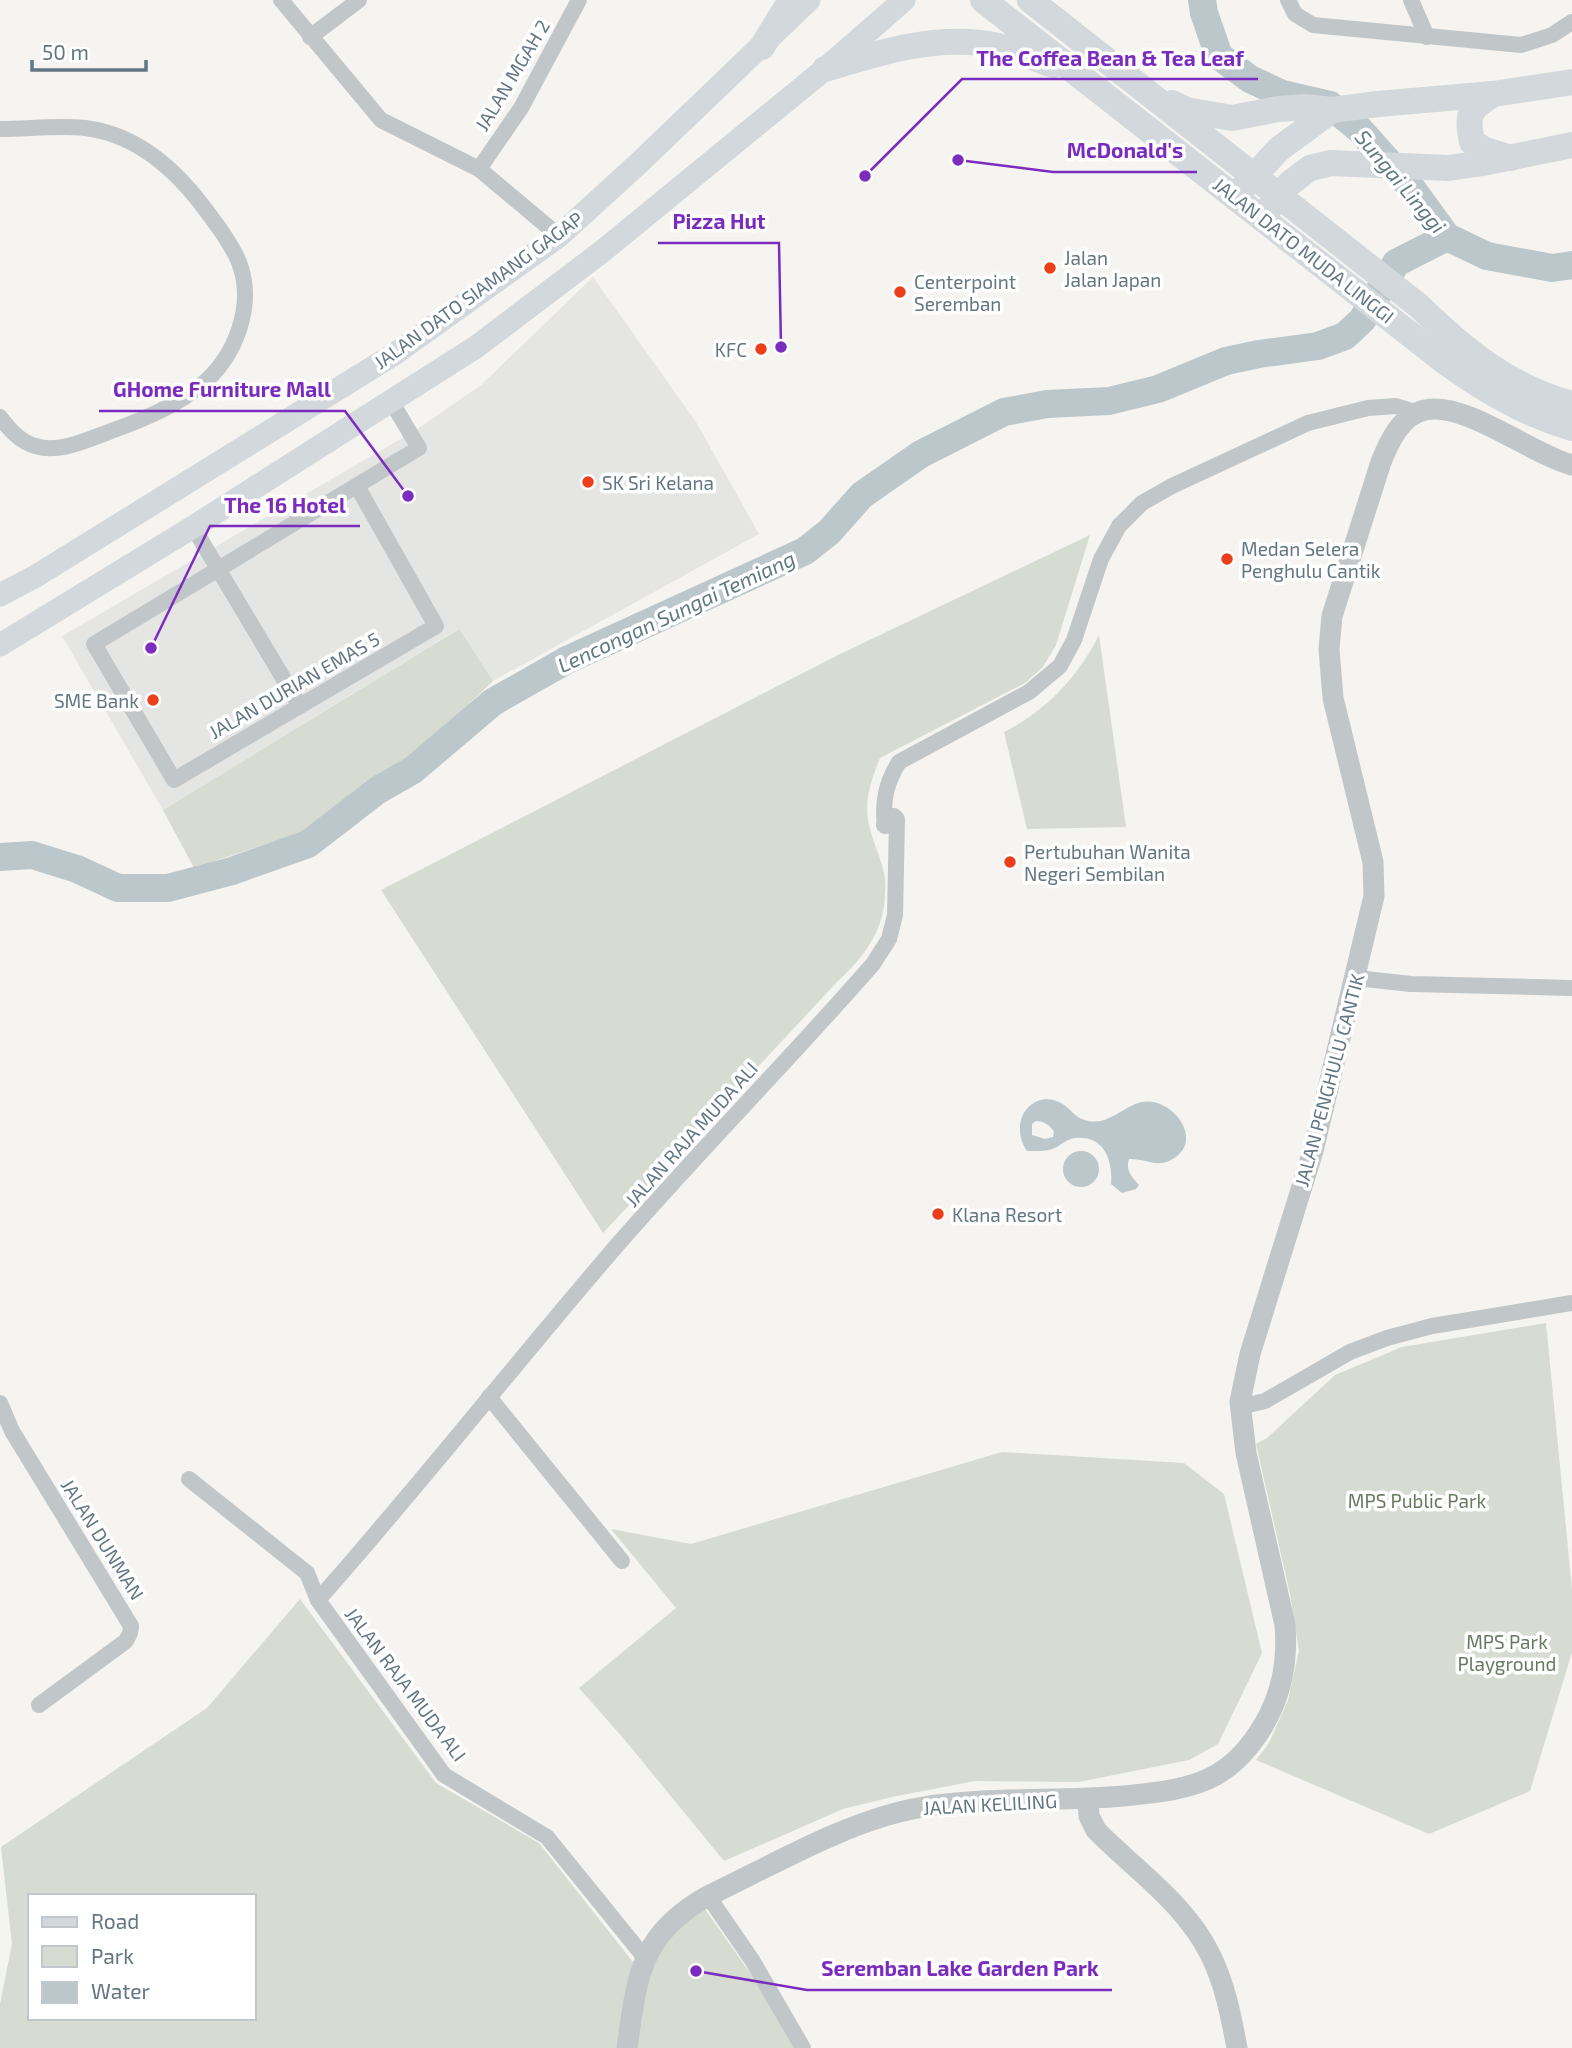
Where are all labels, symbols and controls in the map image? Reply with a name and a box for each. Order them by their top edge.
street label: JALAN MGAH 2 [470,15,554,135]
scale bar [32,28,145,72]
callout: The Coffea Bean & Tea Leaf [962,37,1258,79]
text: 50 m [42,39,89,64]
text: The Coffea Bean & Tea Leaf [976,45,1244,70]
water label: Sungai Linggi [1351,124,1451,238]
callout: McDonald's [1053,130,1197,172]
text: McDonald's [1067,137,1183,162]
street label: JALAN DATO MUDA LINGGI [1209,172,1399,328]
callout: Pizza Hut [658,201,779,243]
street label: JALAN DATO SIAMANG GAGAP [369,206,587,374]
text: Pizza Hut [673,208,766,233]
place label: Jalan Jalan Japan [1064,246,1161,291]
marker: Jalan Jalan Japan [1042,260,1058,276]
place label: Centerpoint Seremban [914,270,1016,315]
marker: Centerpoint Seremban [892,284,908,300]
place label: KFC [715,338,747,361]
marker: KFC [753,341,769,357]
callout: GHome Furniture Mall [99,369,345,411]
text: GHome Furniture Mall [113,376,331,401]
place label: SK Sri Kelana [602,471,714,494]
marker: SK Sri Kelana [580,474,596,490]
callout: The 16 Hotel [210,484,360,526]
text: The 16 Hotel [224,492,346,517]
place label: Medan Selera Penghulu Cantik [1241,537,1381,582]
water label: Lencongan Sungai Temiang [553,545,799,677]
marker: Medan Selera Penghulu Cantik [1219,551,1235,567]
street label: JALAN DURIAN EMAS 5 [205,627,383,743]
place label: SME Bank [54,689,139,712]
marker: SME Bank [145,692,161,708]
place label: Pertubuhan Wanita Negeri Sembilan [1024,840,1191,885]
marker: Pertubuhan Wanita Negeri Sembilan [1002,854,1018,870]
street label: JALAN PENGHULU CANTIK [1289,971,1369,1189]
street label: JALAN RAJA MUDA ALI [620,1057,762,1211]
place label: Klana Resort [952,1203,1062,1226]
marker: Klana Resort [930,1206,946,1222]
street label: JALAN DUNMAN [57,1474,149,1604]
park label: MPS Public Park [1348,1489,1487,1512]
street label: JALAN RAJA MUDA ALI [341,1603,471,1765]
park label: MPS Park Playground [1458,1630,1556,1675]
street label: JALAN KELILING [922,1789,1058,1819]
legend [28,1894,256,2020]
text: Road [91,1908,139,1933]
text: Park [91,1943,134,1968]
callout: Seremban Lake Garden Park [807,1948,1112,1990]
text: Seremban Lake Garden Park [821,1955,1099,1980]
text: Water [91,1978,150,2003]

